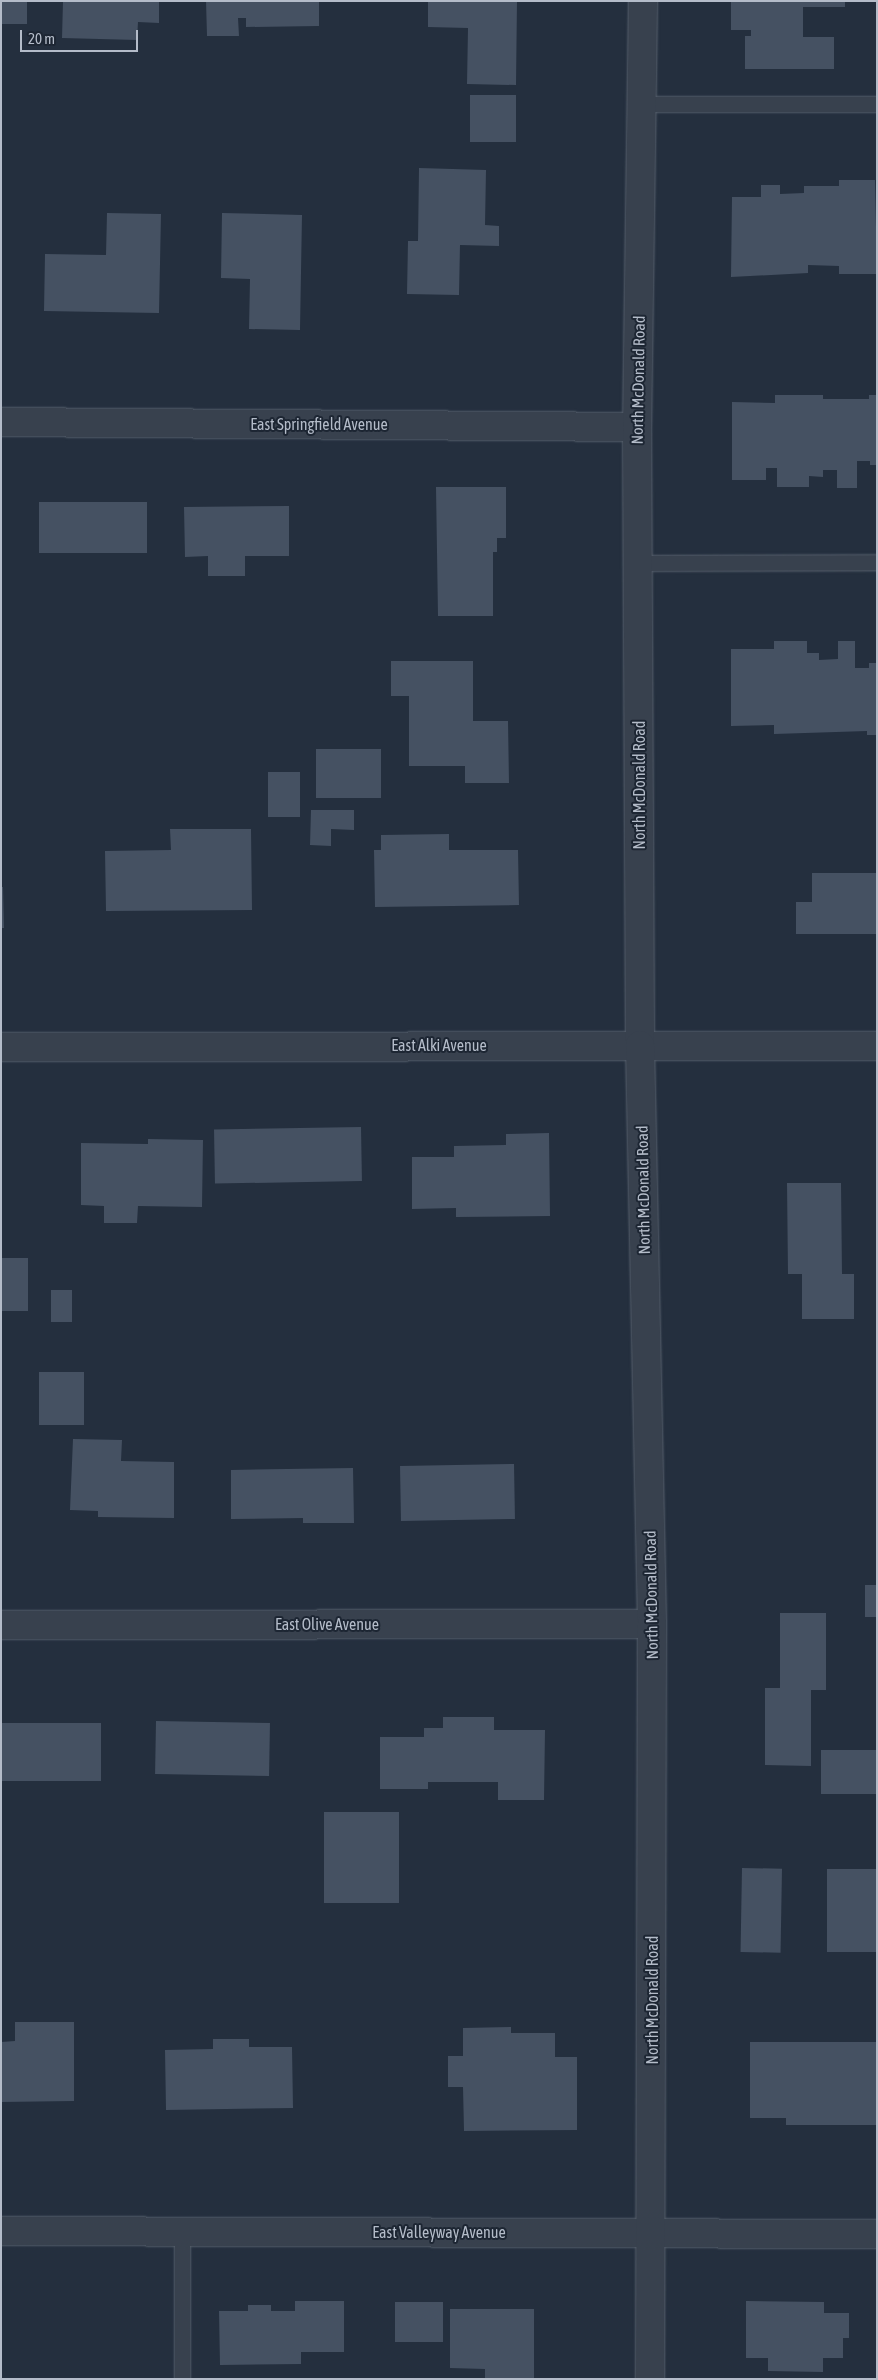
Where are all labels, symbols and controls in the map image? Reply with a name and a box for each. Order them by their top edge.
scale bar [22,20,140,52]
text: 20 m [28,30,55,47]
street label: North McDonald Road [627,315,649,445]
street label: East Springfield Avenue [250,414,388,434]
street label: North McDonald Road [629,721,649,849]
street label: East Alki Avenue [391,1035,487,1055]
street label: North McDonald Road [632,1125,654,1255]
street label: North McDonald Road [640,1530,662,1660]
street label: East Olive Avenue [275,1614,379,1634]
street label: North McDonald Road [642,1936,662,2064]
street label: East Valleyway Avenue [372,2222,506,2242]

